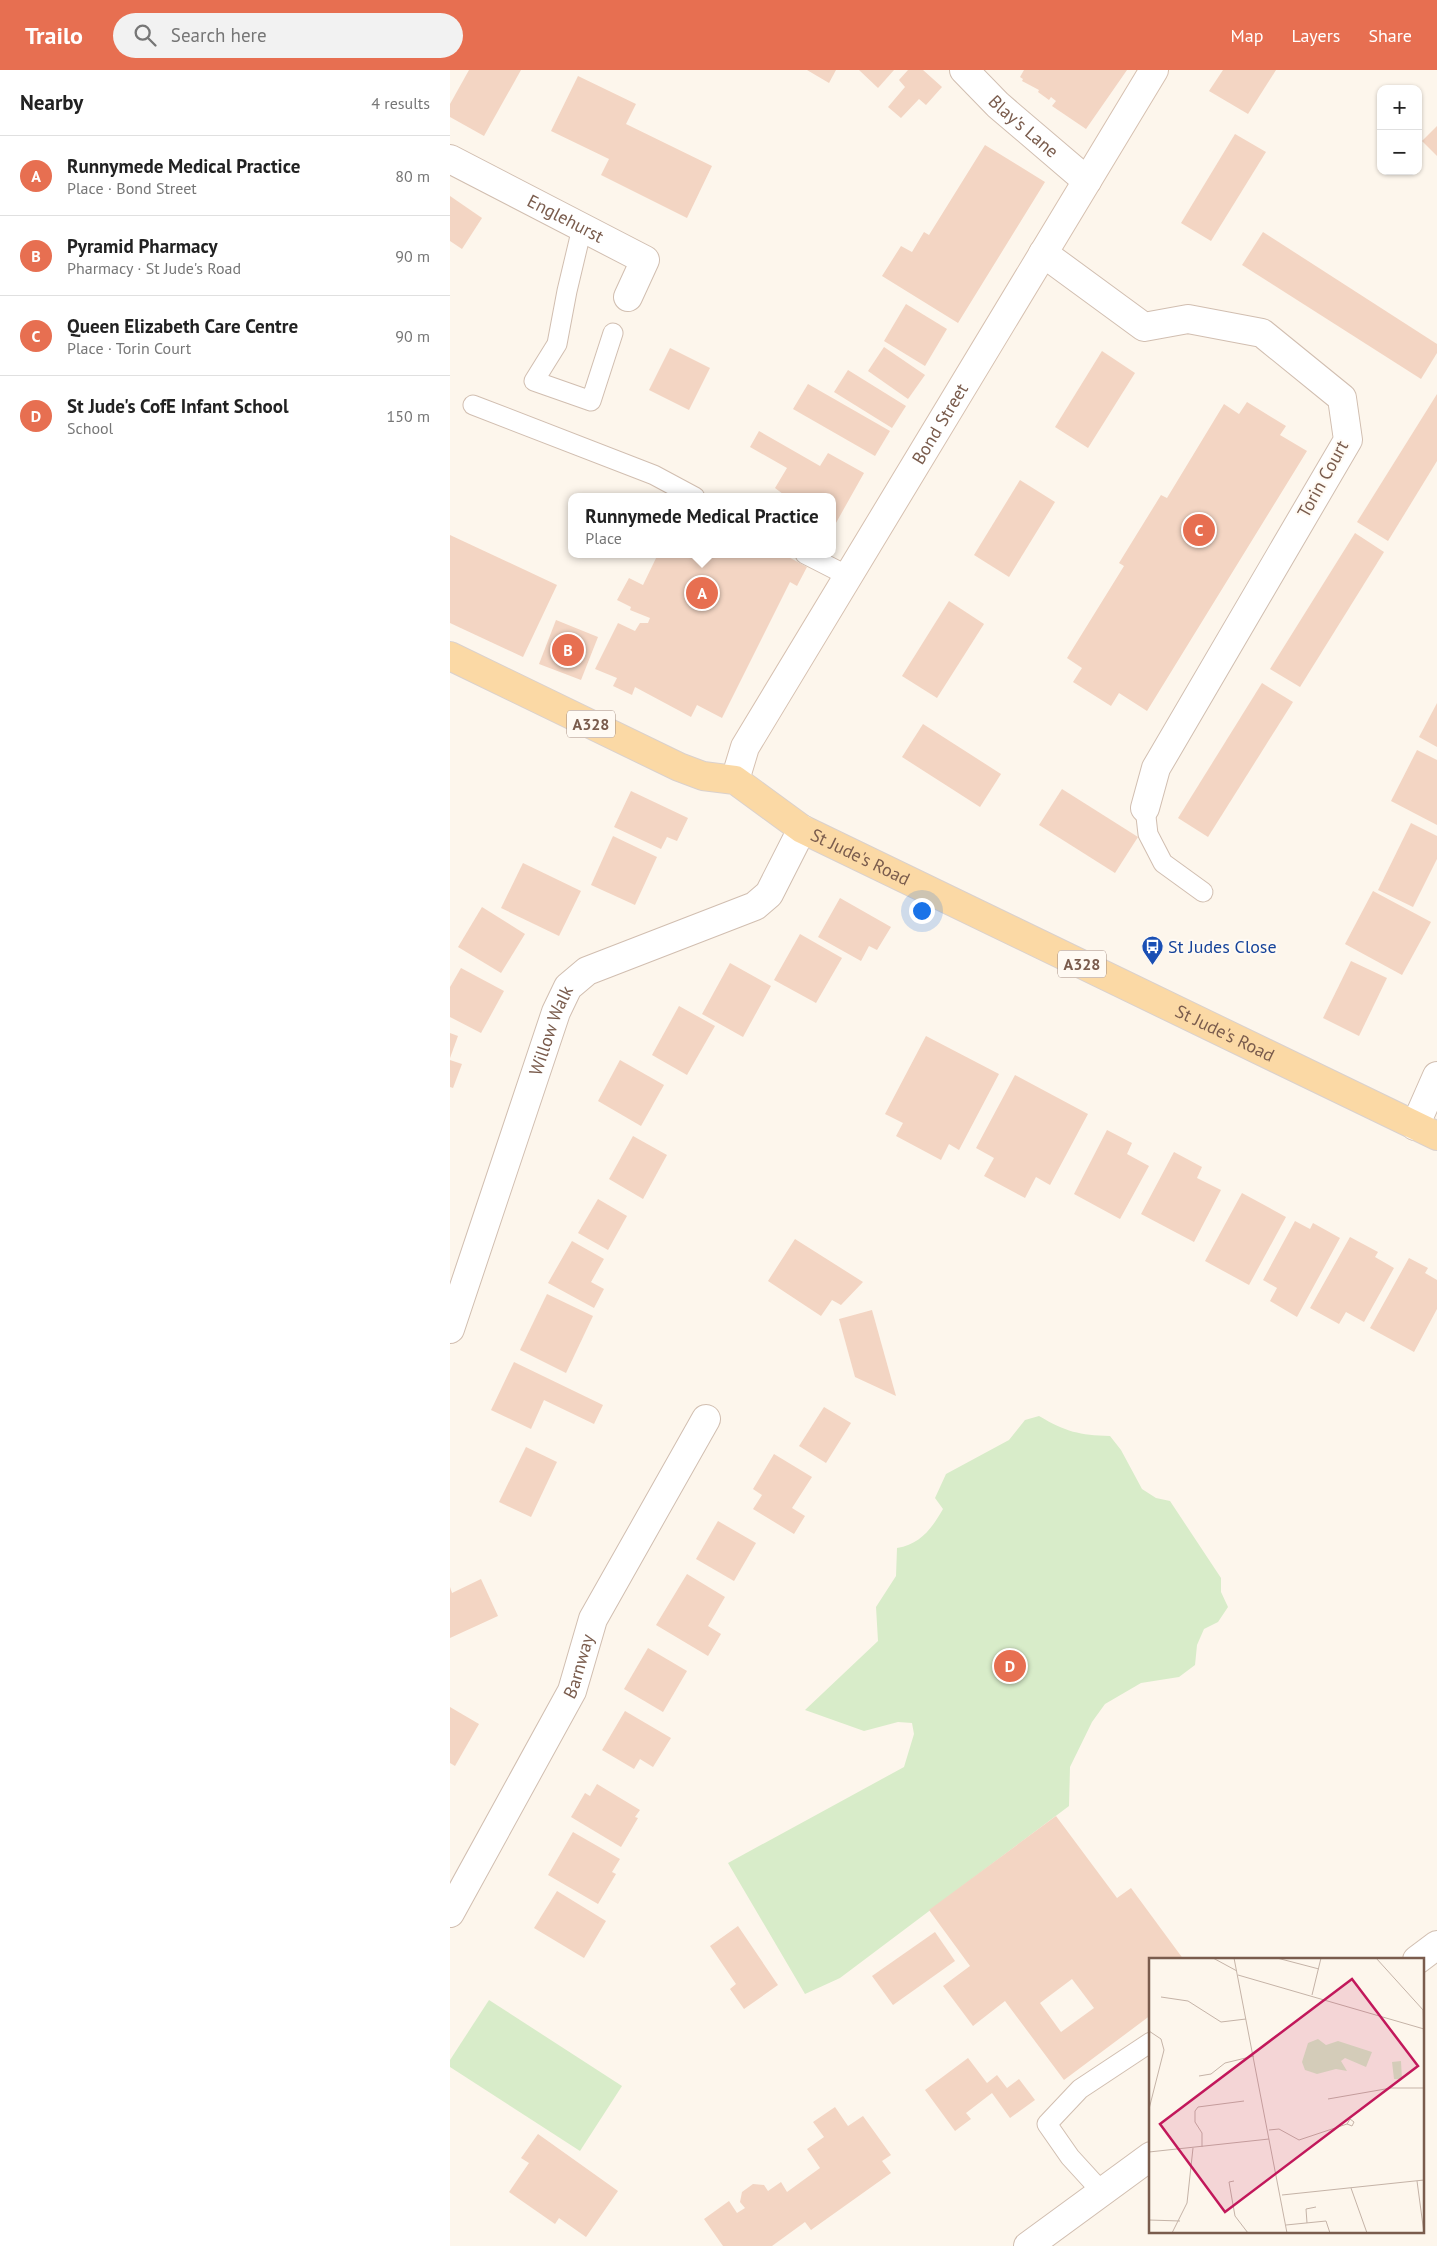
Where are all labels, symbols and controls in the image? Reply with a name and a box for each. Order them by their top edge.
search box [113,13,463,58]
text: Trailo [25,20,83,51]
icon: search [131,21,159,49]
text: Search here [171,23,267,47]
text: Map [1231,24,1263,47]
text: Layers [1291,24,1340,47]
text: Share [1368,24,1412,47]
map controls [1377,85,1422,175]
button: + [1377,85,1422,130]
text: Nearby [20,89,83,116]
street label: Blay's Lane [984,90,1063,163]
text: 4 results [371,93,430,113]
button: − [1377,130,1422,175]
text: Runnymede Medical Practice [67,154,300,178]
text: A [31,166,41,186]
text: 80 m [395,166,430,186]
text: Place · Bond Street [67,178,197,198]
street label: Englehurst [524,189,608,248]
text: Pyramid Pharmacy [67,234,218,258]
text: B [31,246,41,266]
text: 90 m [395,246,430,266]
text: Pharmacy · St Jude's Road [67,258,241,278]
text: Queen Elizabeth Care Centre [67,314,298,338]
text: C [32,326,40,346]
text: 90 m [395,326,430,346]
text: Place · Torin Court [67,338,191,358]
street label: Bond Street [907,379,973,468]
text: St Jude's CofE Infant School [67,394,289,418]
text: D [31,406,41,426]
text: 150 m [387,406,430,426]
text: School [67,418,113,438]
street label: Torin Court [1292,436,1353,521]
popup [568,493,836,558]
text: Runnymede Medical Practice [585,504,819,528]
pin: C [1183,511,1215,549]
text: Place [585,528,622,548]
pin: A [686,574,718,612]
pin: B [552,631,584,669]
road number: A328 [567,711,615,738]
street label: St Jude's Road [807,823,914,890]
your location [909,898,935,924]
bus stop icon: St Judes Close [1140,935,1164,966]
place label: St Judes Close [1168,935,1277,958]
road number: A328 [1058,951,1106,978]
street label: Willow Walk [524,981,578,1078]
street label: St Jude's Road [1172,999,1278,1067]
street label: Barnway [558,1631,599,1703]
pin: D [994,1647,1026,1685]
inset map [1149,1958,1424,2234]

